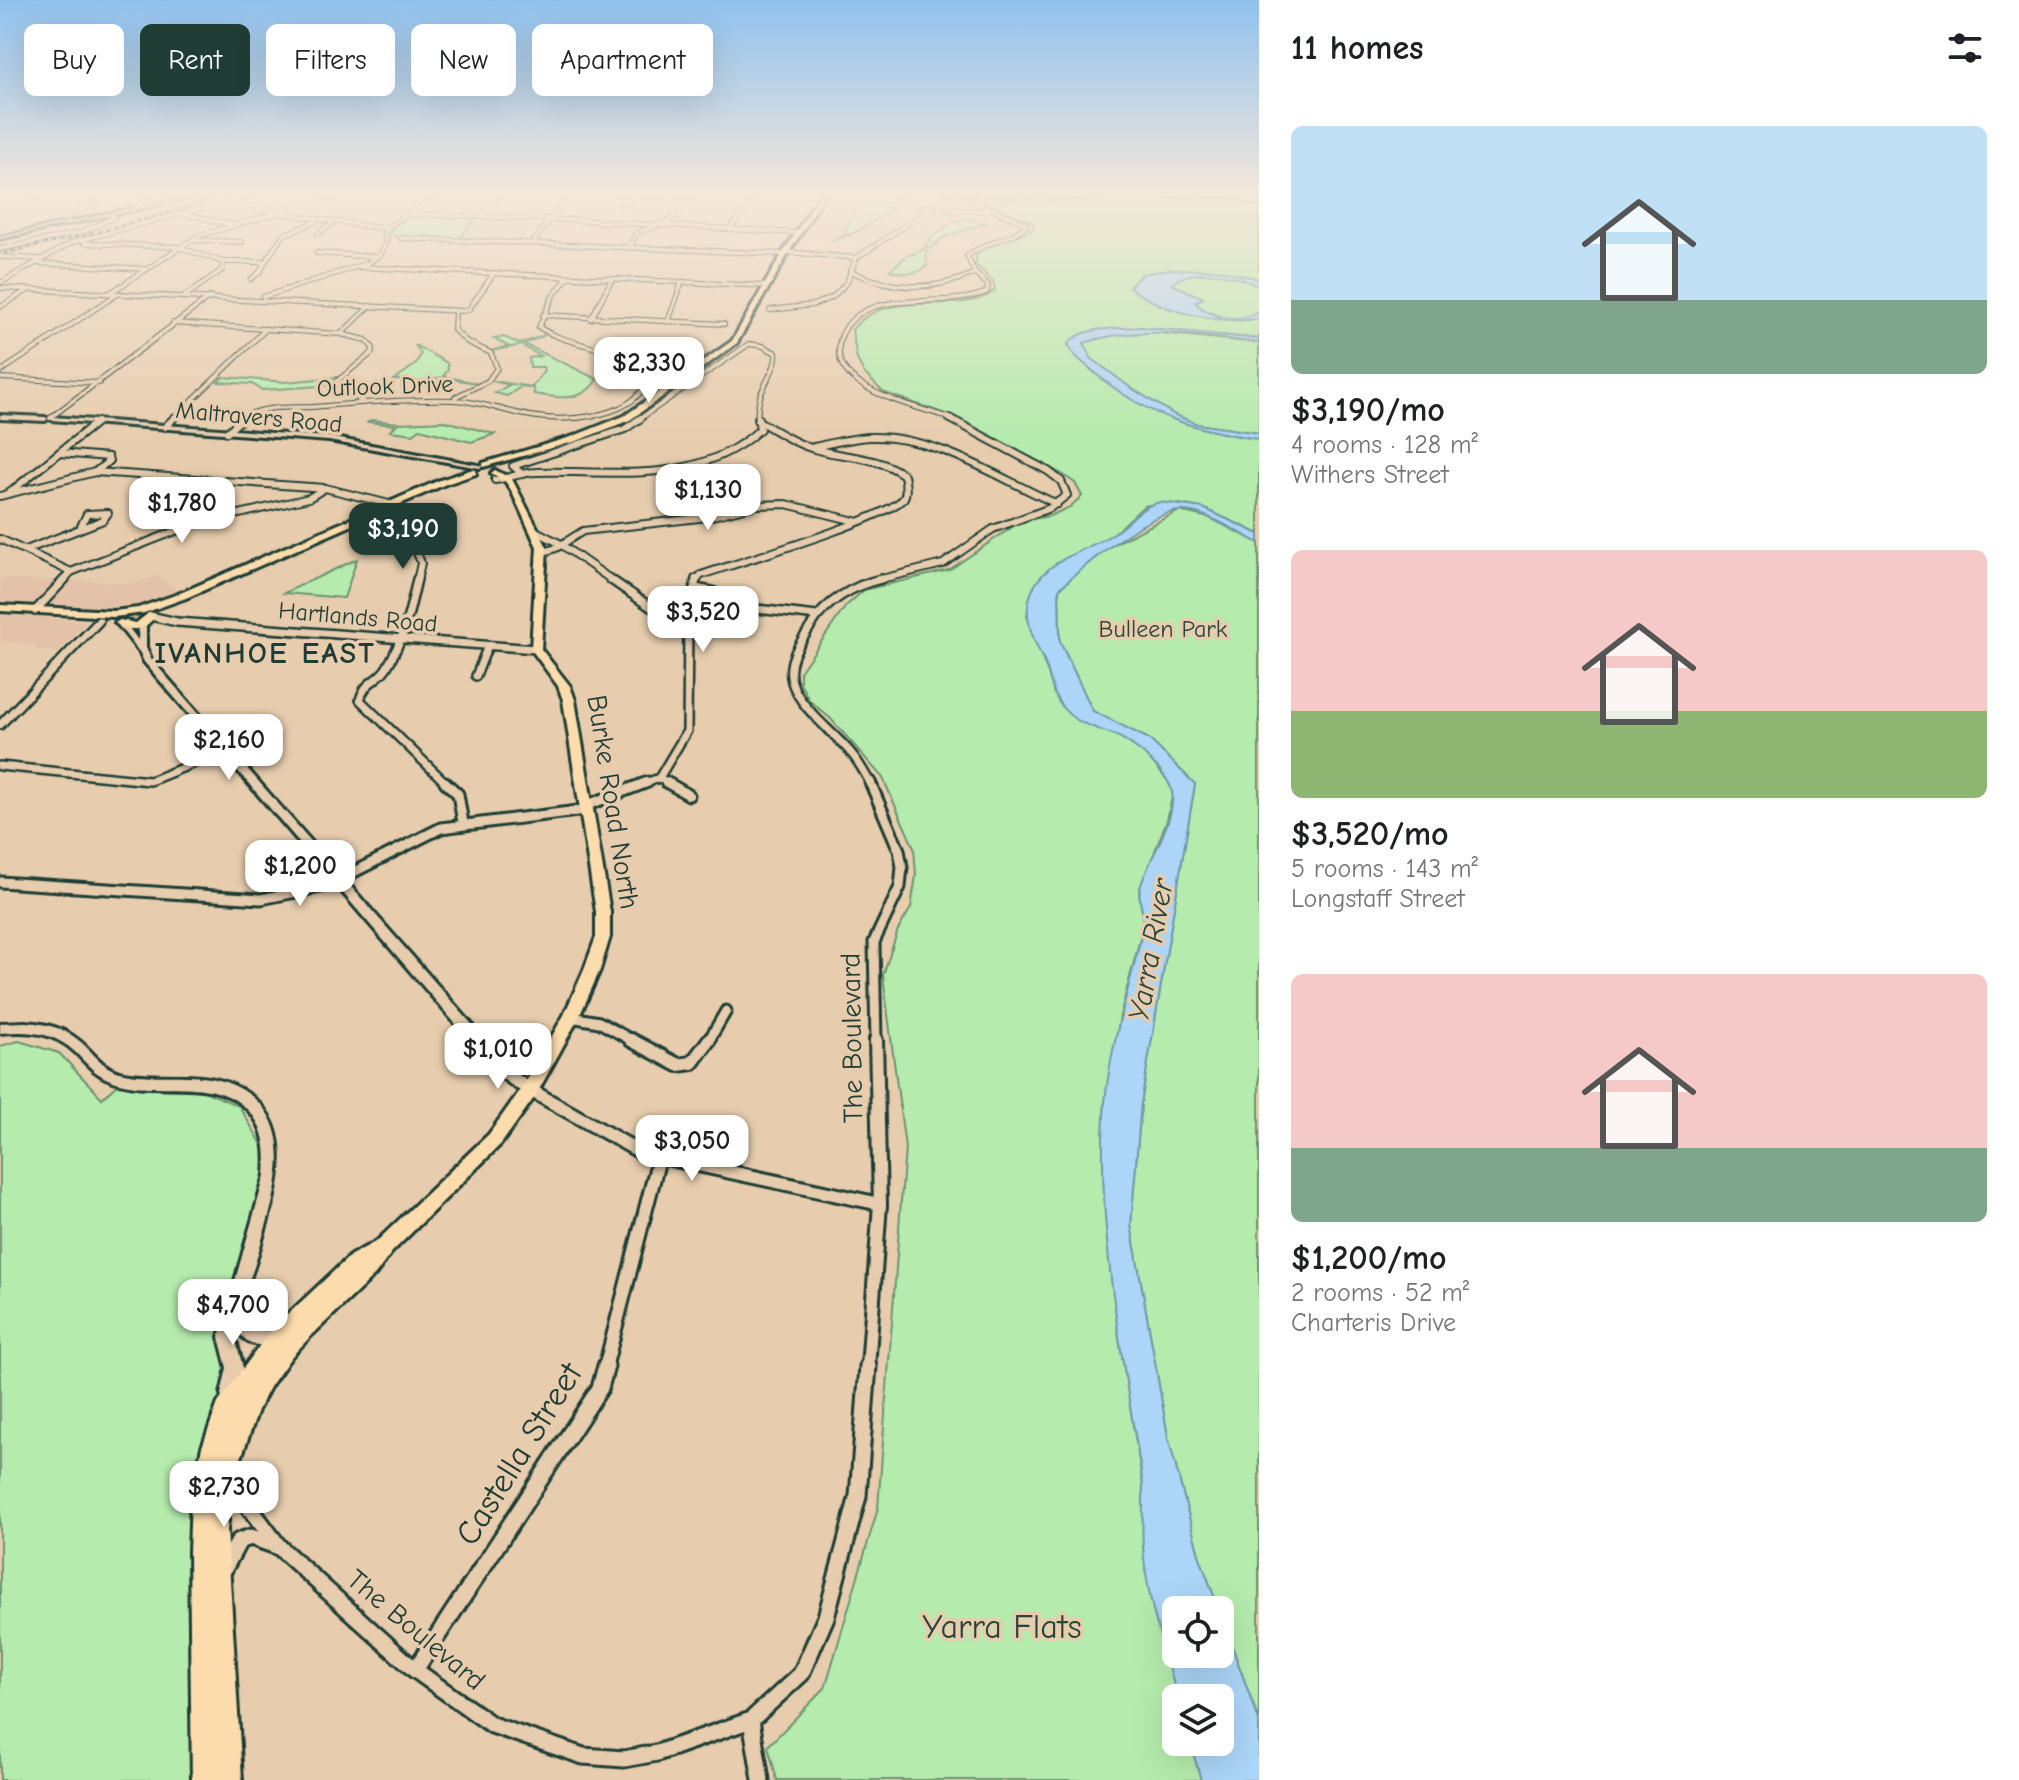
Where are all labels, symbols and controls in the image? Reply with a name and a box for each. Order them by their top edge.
chip: Buy [24,24,124,96]
chip: Rent [140,24,250,96]
chip: Filters [266,24,395,96]
chip: New [411,24,516,96]
chip: Apartment [532,24,713,96]
icon: filters [1943,26,1987,70]
text: 11 homes [1291,28,1424,68]
icon: home [1567,178,1711,322]
pin: $2,330 [584,337,714,405]
text: $2,330 [612,348,686,378]
street label: Outlook Drive [316,370,454,402]
text: $3,190/mo [1291,390,1445,430]
street label: Maltravers Road [175,396,343,438]
text: 4 rooms · 128 m² [1291,430,1478,460]
text: Withers Street [1291,460,1449,490]
pin: $1,130 [643,464,773,532]
text: $1,130 [674,475,742,505]
pin: $1,780 [117,477,247,545]
text: $1,780 [147,488,217,518]
pin: $3,190 [338,503,468,571]
text: $3,190 [367,514,439,544]
pin: $3,520 [638,586,768,654]
street label: Hartlands Road [277,596,439,638]
text: $3,520 [665,597,741,627]
icon: home [1567,602,1711,746]
park label: Bulleen Park [1099,615,1228,643]
district label: IVANHOE EAST [154,636,376,671]
street label: Burke Road North [580,693,646,911]
pin: $2,160 [164,714,294,782]
text: $2,160 [193,725,265,755]
text: $3,520/mo [1291,814,1449,854]
pin: $1,200 [235,840,365,908]
text: $1,200 [263,851,337,881]
text: 5 rooms · 143 m² [1291,854,1478,884]
water label: Yarra River [1121,875,1181,1024]
text: Longstaff Street [1291,884,1465,914]
street label: The Boulevard [835,953,869,1123]
pin: $1,010 [433,1023,563,1091]
icon: home [1567,1026,1711,1170]
text: $1,010 [463,1034,533,1064]
pin: $3,050 [627,1115,757,1183]
text: $3,050 [654,1126,731,1156]
text: $1,200/mo [1291,1238,1447,1278]
text: 2 rooms · 52 m² [1291,1278,1469,1308]
pin: $4,700 [168,1279,298,1347]
text: $4,700 [196,1290,270,1320]
text: Charteris Drive [1291,1308,1456,1338]
street label: Castella Street [447,1354,592,1552]
pin: $2,730 [159,1461,289,1529]
text: $2,730 [188,1472,260,1502]
street label: The Boulevard [340,1563,492,1697]
map controls [1162,1596,1234,1756]
button: locate [1162,1596,1234,1668]
park label: Yarra Flats [922,1607,1082,1647]
button: layers [1162,1684,1234,1756]

